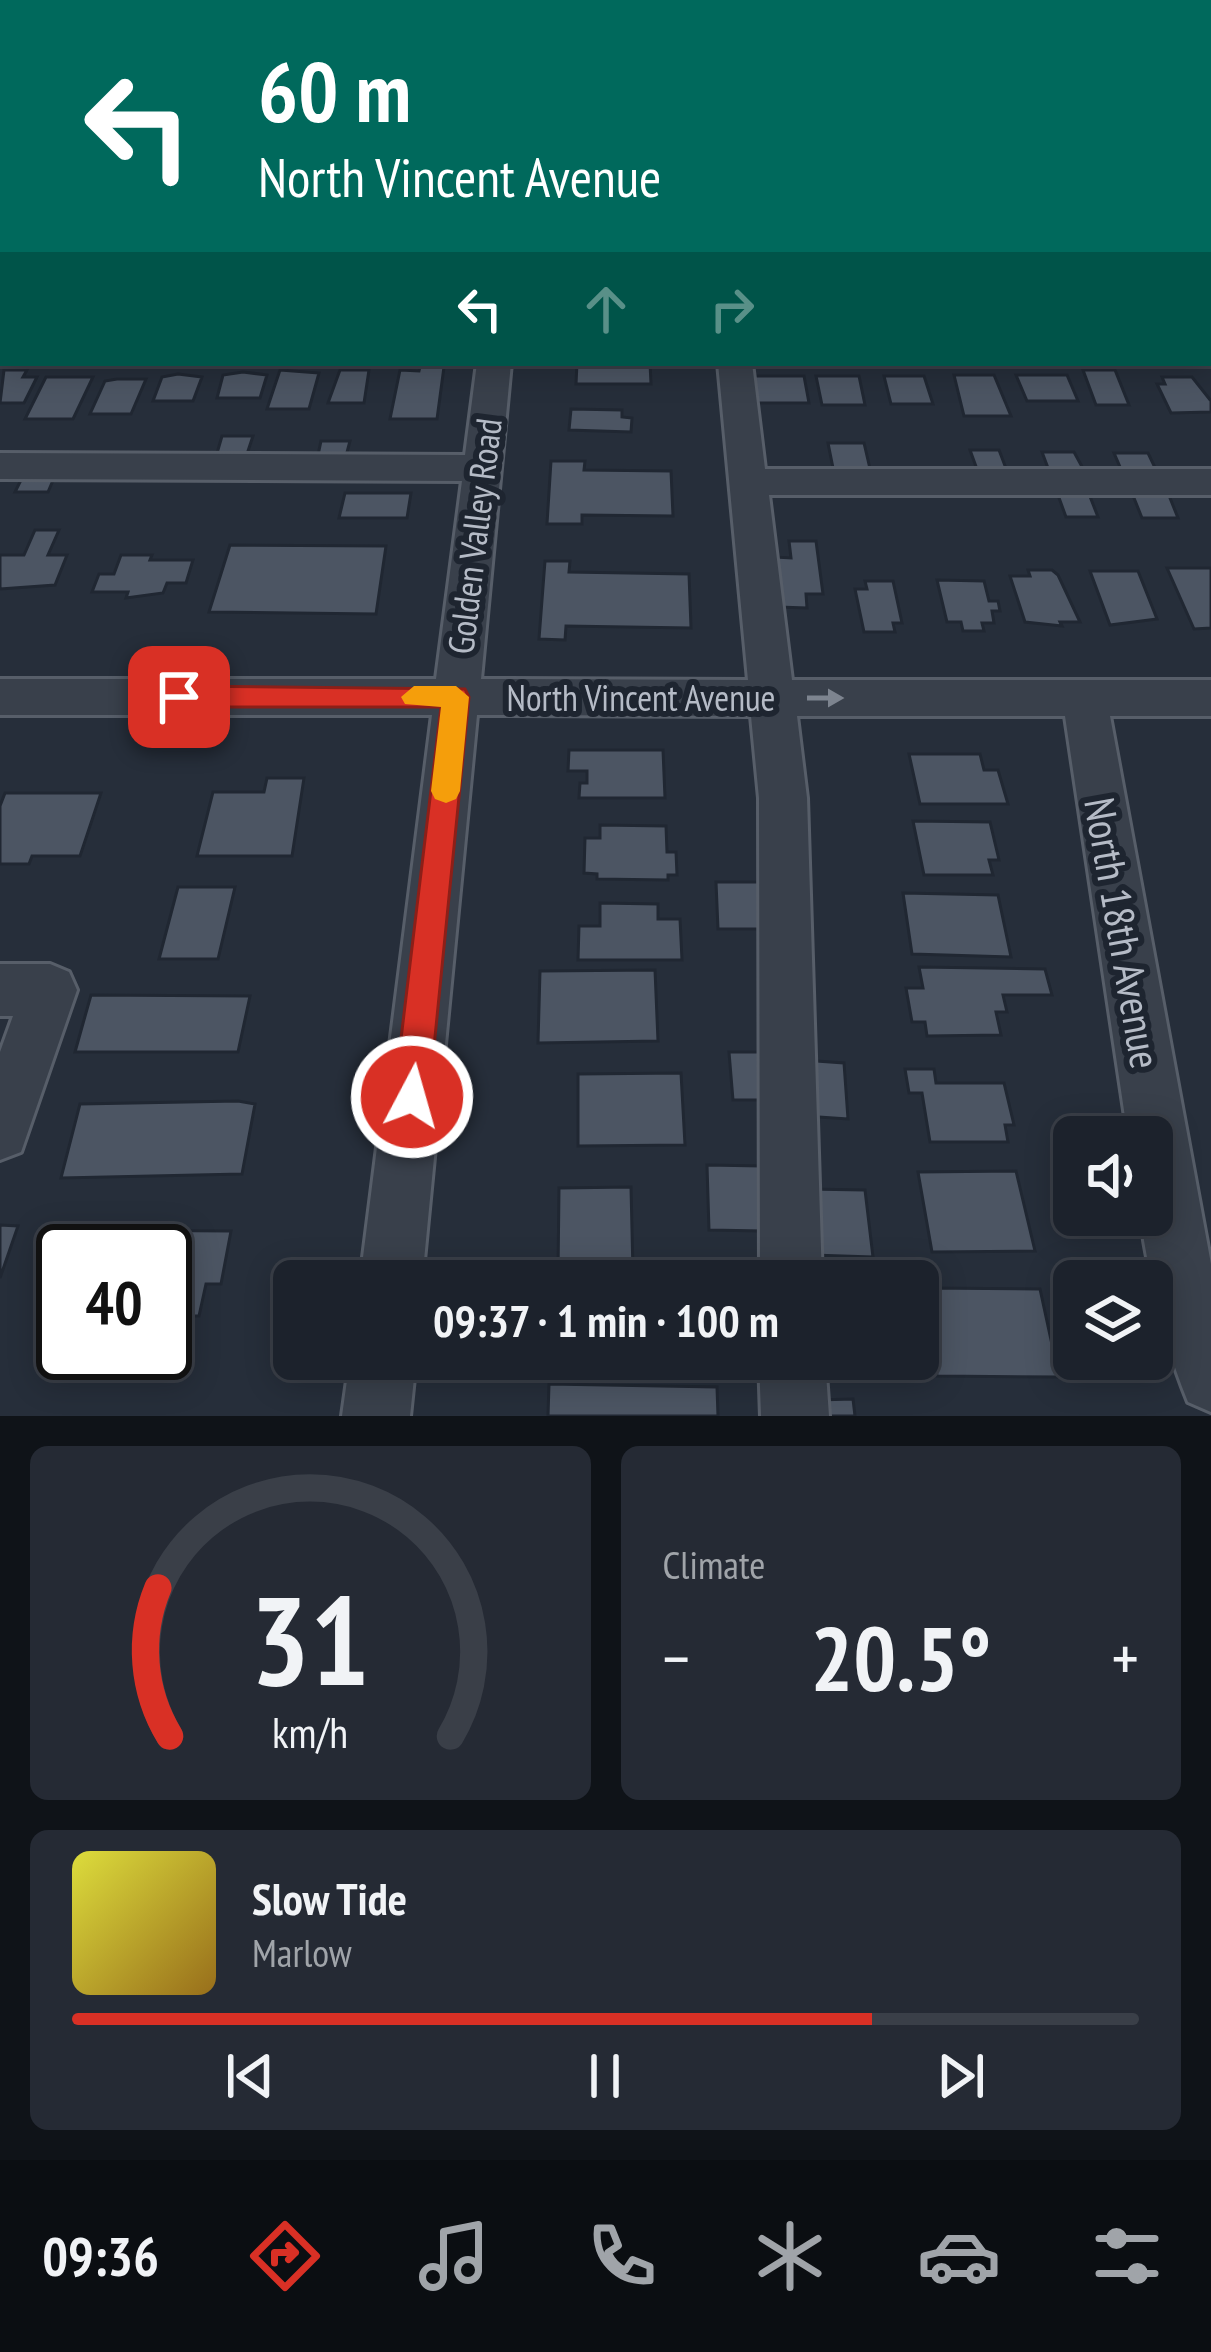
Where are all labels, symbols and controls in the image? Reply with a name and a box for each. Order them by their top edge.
text: 60 m [258,36,411,145]
icon: left [60,48,216,204]
text: North Vincent Avenue [258,142,661,212]
icon: left [447,276,513,342]
icon: ahead [573,276,639,342]
icon: right [699,276,765,342]
street label: Golden Valley Road [436,416,512,656]
pin [128,646,230,748]
icon: arrive [146,664,212,730]
street label: North Vincent Avenue [507,674,775,721]
one-way arrow [807,688,845,708]
street label: North 18th Avenue [1072,793,1174,1073]
position arrow [349,1034,475,1160]
map controls [1053,1116,1173,1380]
button: sound [1053,1116,1173,1236]
speed limit sign: 40 [36,1224,192,1380]
button: layers [1053,1260,1173,1380]
text: 09:37 · 1 min · 100 m [433,1291,779,1349]
text: Climate [663,1539,765,1590]
text: 31 [251,1558,370,1719]
text: 20.5° [810,1599,991,1716]
text: − [663,1615,690,1700]
text: + [1112,1615,1139,1700]
text: km/h [272,1704,348,1760]
text: Slow Tide [252,1869,407,1927]
text: Marlow [252,1927,352,1978]
icon: previous [217,2043,283,2109]
icon: pause [572,2043,638,2109]
icon: next [928,2043,994,2109]
icon: directions [243,2214,327,2298]
icon: music [412,2214,496,2298]
icon: phone [580,2214,664,2298]
icon: climate [748,2214,832,2298]
icon: car [917,2214,1001,2298]
icon: filters [1085,2214,1169,2298]
text: 09:36 [42,2221,159,2291]

